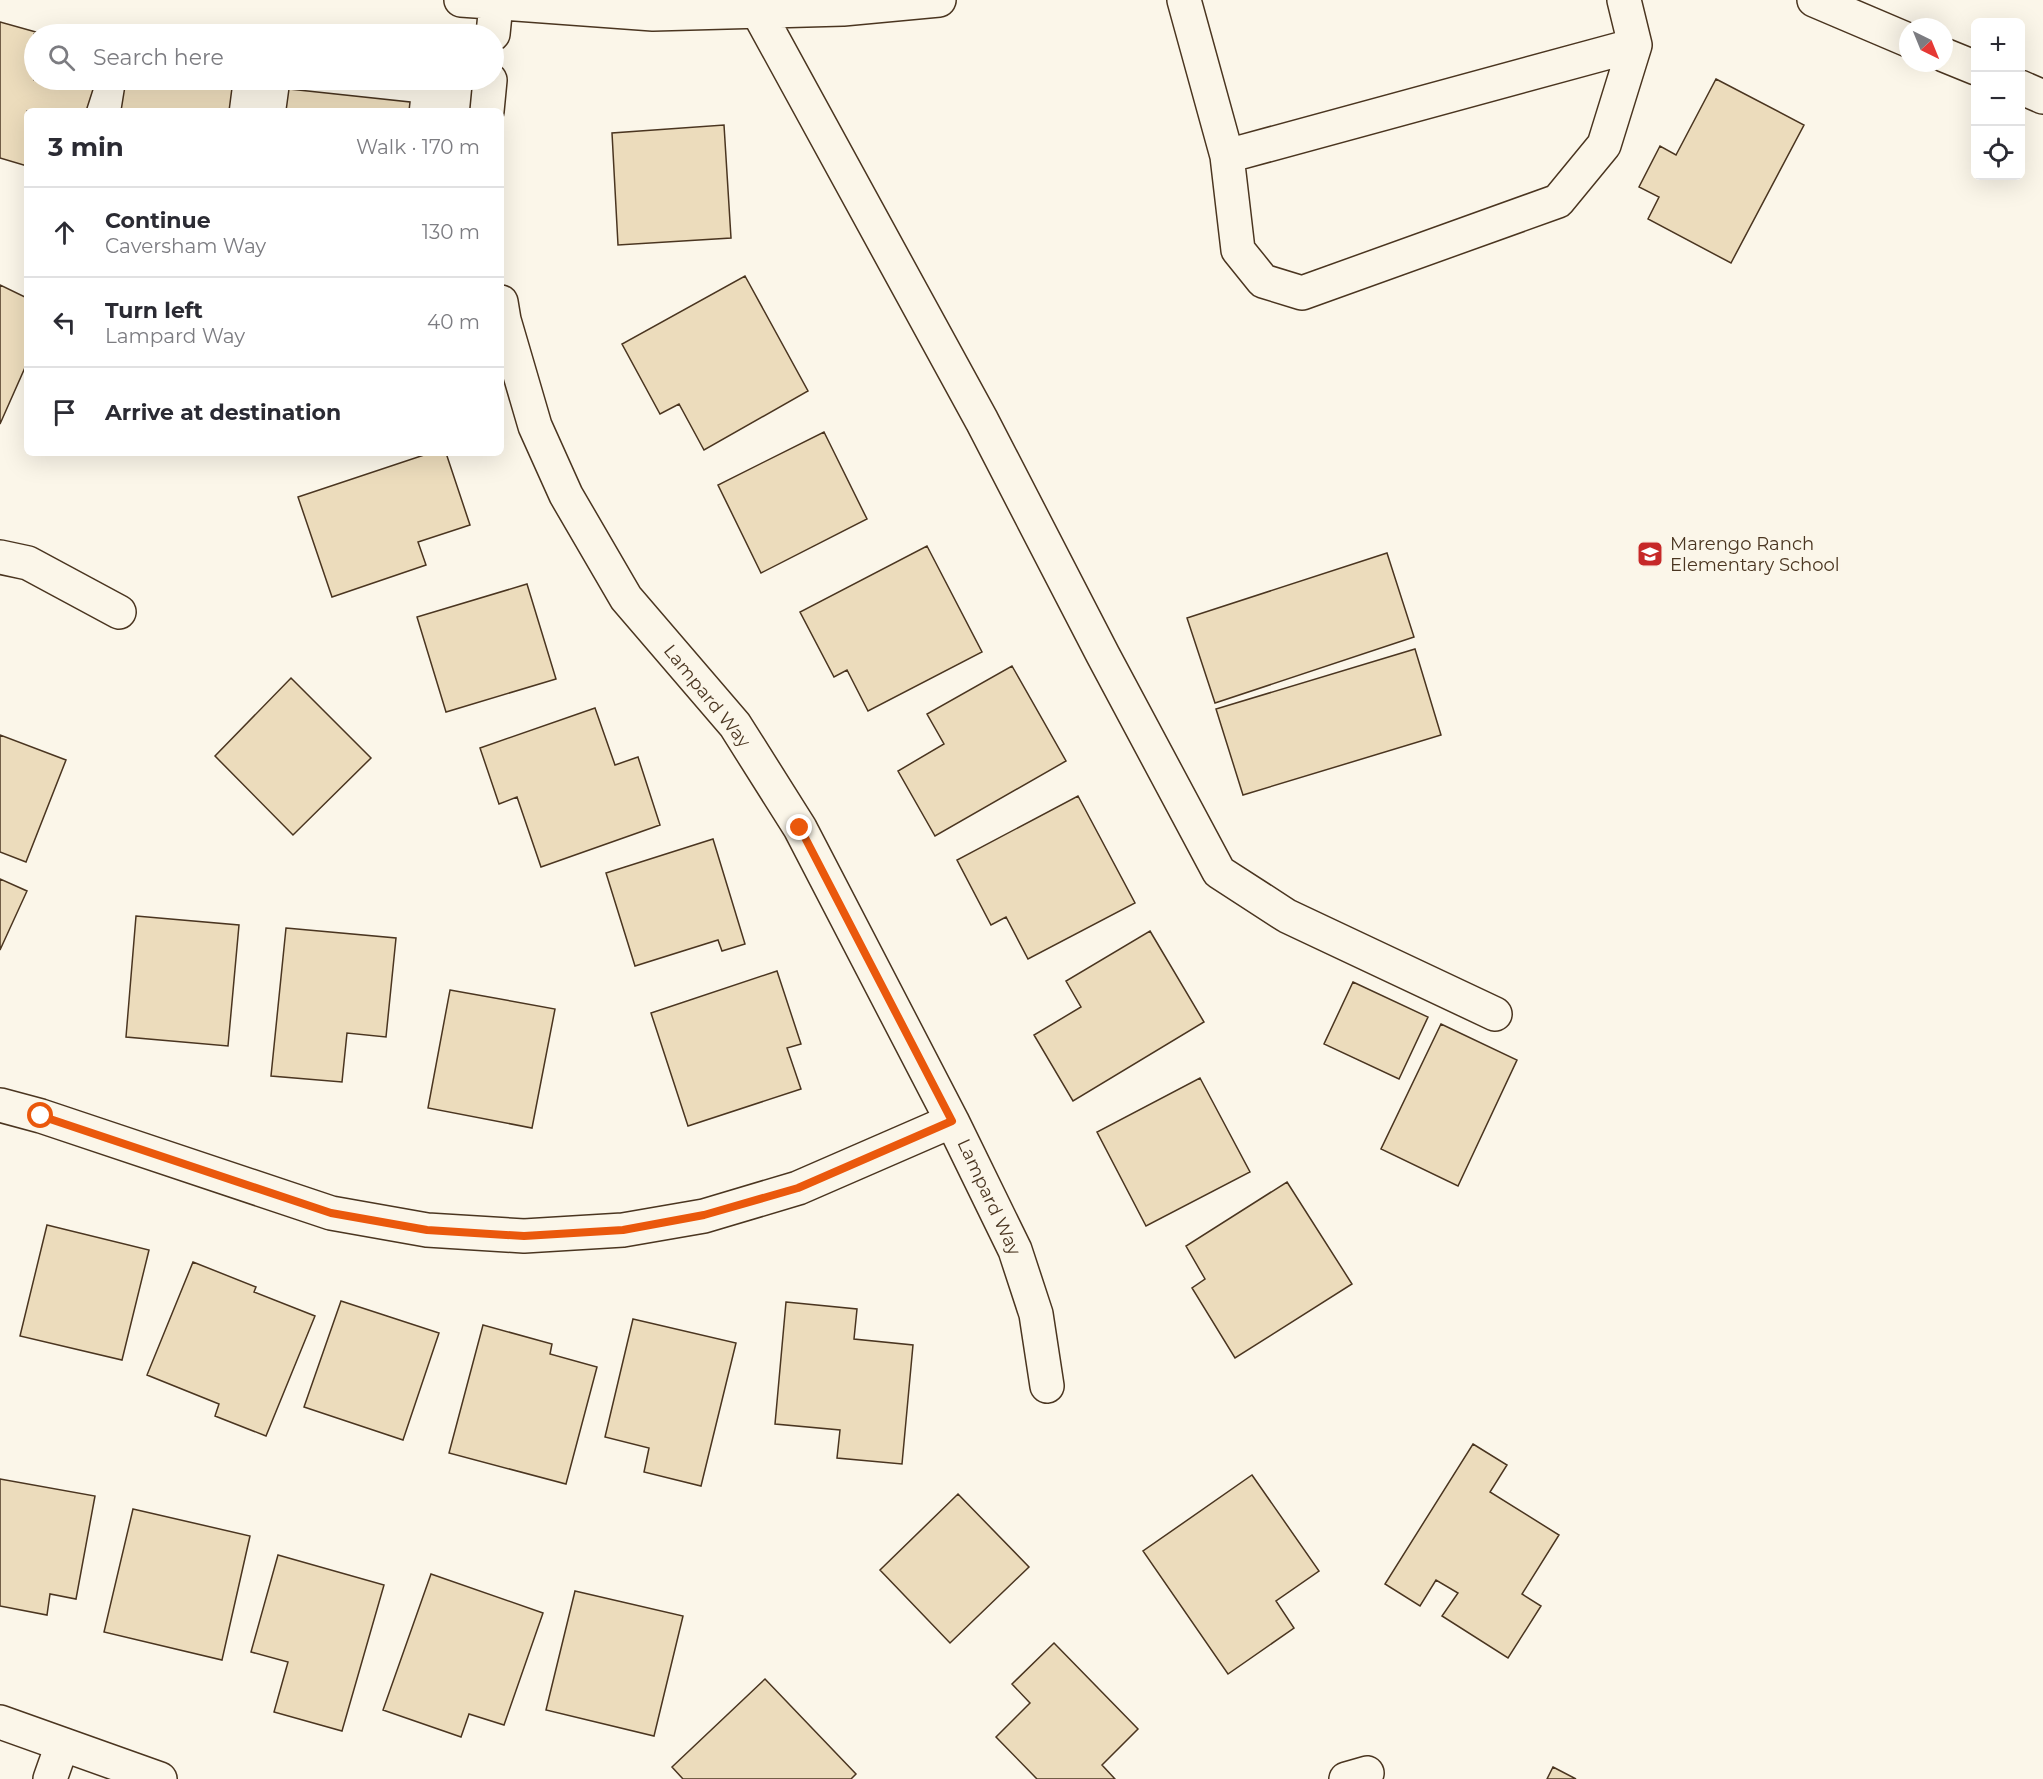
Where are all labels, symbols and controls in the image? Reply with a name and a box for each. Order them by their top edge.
north arrow [1899,18,1953,72]
map controls [1971,18,2025,180]
button: + [1971,18,2025,72]
search box [24,24,504,90]
icon: search [45,41,78,74]
text: Search here [93,44,224,71]
button: − [1971,72,2025,126]
button: locate [1971,126,2025,180]
text: 3 min [48,131,124,163]
text: Walk · 170 m [356,135,480,159]
text: Continue [105,207,211,234]
icon: ahead [48,216,81,249]
text: 130 m [422,220,480,244]
text: Caversham Way [105,234,266,258]
text: Turn left [105,297,203,324]
icon: left [48,306,81,339]
text: 40 m [427,310,480,334]
text: Lampard Way [105,324,245,348]
icon: arrive [48,396,81,429]
text: Arrive at destination [105,399,341,426]
place label: Marengo Ranch Elementary School [1670,533,1840,576]
school or university icon: Marengo Ranch Elementary School [1635,539,1665,569]
street label: Lampard Way [659,640,755,752]
route end [786,814,812,840]
route start [27,1102,53,1128]
street label: Lampard Way [952,1135,1026,1259]

